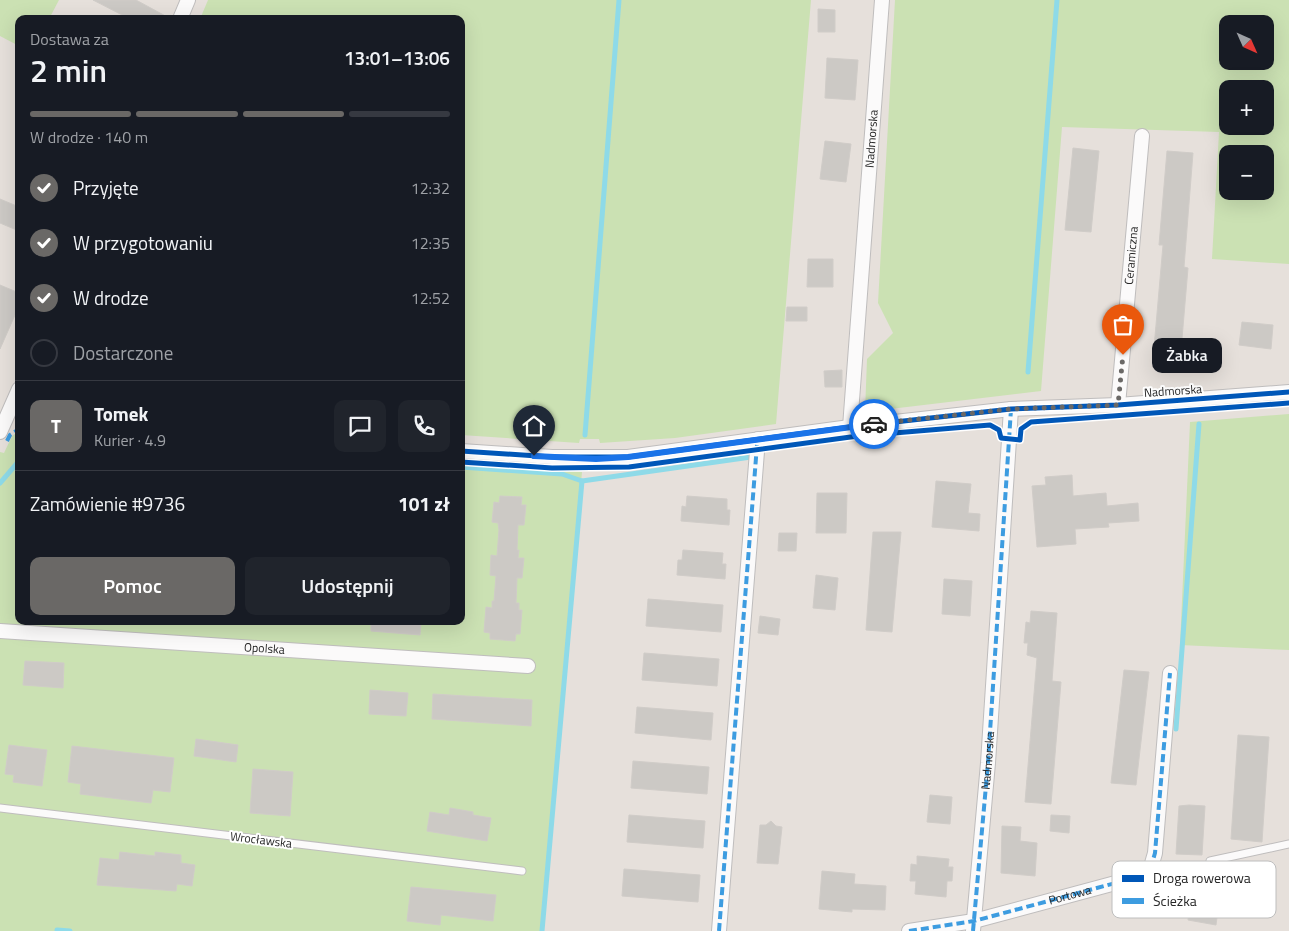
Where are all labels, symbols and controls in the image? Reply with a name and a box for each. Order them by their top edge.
north arrow [1219,15,1274,70]
map controls [1219,15,1274,200]
text: Dostawa za [30,27,109,51]
text: 13:01–13:06 [344,43,450,72]
text: 2 min [30,46,107,94]
button: + [1219,80,1274,135]
street label: Nadmorska [859,109,883,169]
text: W drodze · 140 m [30,125,148,149]
button: − [1219,145,1274,200]
text: Przyjęte [73,173,139,202]
icon: check [30,174,58,202]
text: 12:32 [411,176,450,200]
street label: Ceramiczna [1119,226,1143,286]
text: W przygotowaniu [73,228,213,257]
icon: check [30,229,58,257]
text: 12:35 [411,231,450,255]
text: W drodze [73,283,149,312]
icon: check [30,284,58,312]
text: 12:52 [411,286,450,310]
pin [1102,304,1144,355]
icon: bag [1109,311,1137,339]
text: Dostarczone [73,338,173,367]
callout: Żabka [1153,338,1223,372]
text: Żabka [1166,343,1208,367]
street label: Nadmorska [1143,379,1203,402]
text: Tomek [94,399,148,428]
courier [849,399,899,449]
button: chat [334,400,386,452]
button: phone [398,400,450,452]
pin [513,405,555,456]
icon: car [860,410,888,438]
text: T [51,411,61,440]
icon: home [520,412,548,440]
text: Kurier · 4.9 [94,428,166,452]
text: Zamówienie #9736 [30,489,185,518]
text: 101 zł [398,489,450,518]
button: Pomoc [30,557,235,615]
button: Udostępnij [245,557,450,615]
street label: Opolska [244,637,285,659]
street label: Nadmorska [976,731,999,791]
street label: Wrocławska [229,826,293,853]
legend [1112,861,1276,918]
text: Droga rowerowa [1153,867,1251,888]
street label: Portowa [1046,880,1093,910]
text: Ścieżka [1153,890,1197,911]

